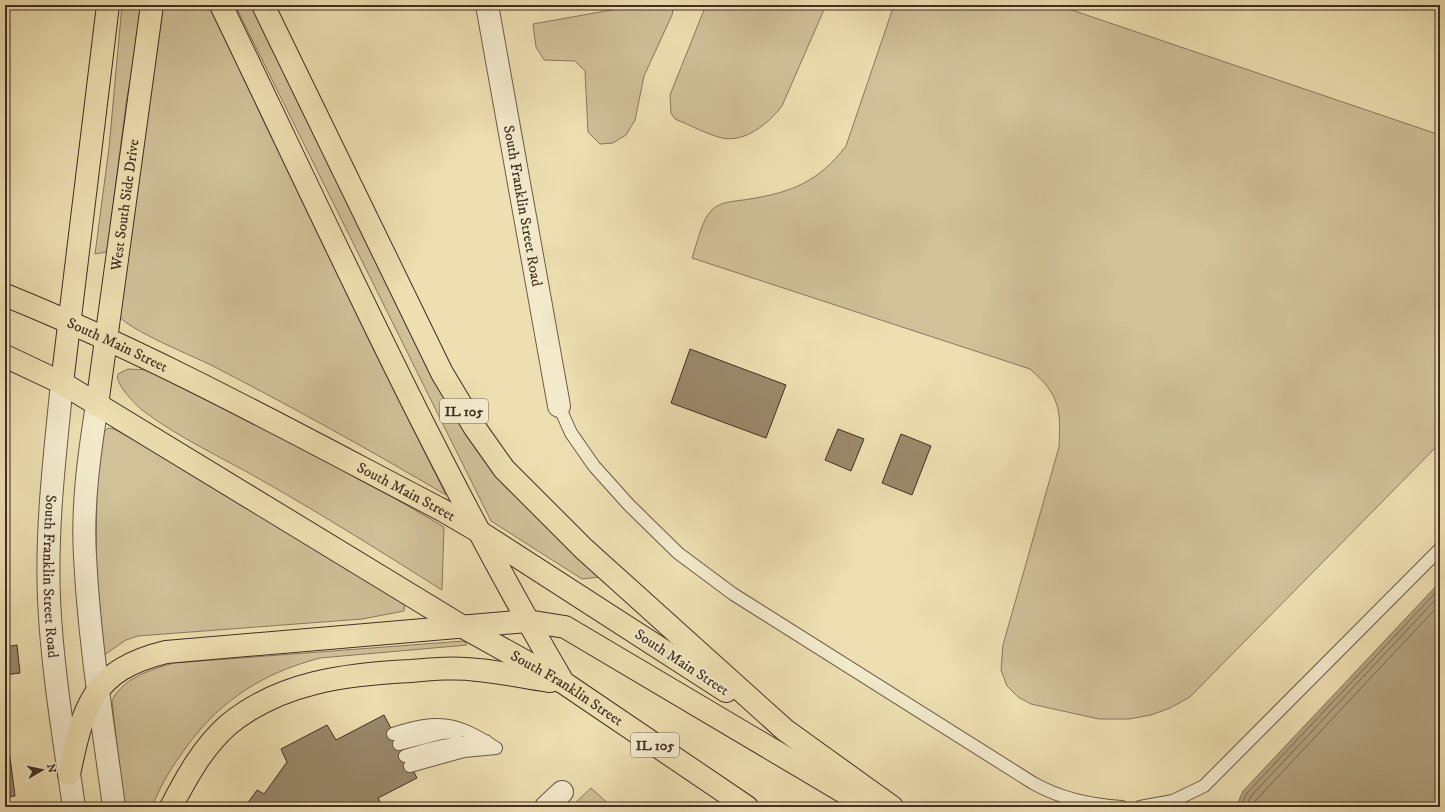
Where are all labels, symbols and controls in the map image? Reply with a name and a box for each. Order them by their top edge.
street label: South Franklin Street Road [499,124,546,288]
street label: West South Side Drive [106,138,143,273]
street label: South Main Street [64,313,171,377]
road number: IL 105 [440,399,488,423]
street label: South Main Street [354,458,459,526]
street label: South Franklin Street Road [38,494,62,659]
street label: South Main Street [631,625,733,700]
street label: South Franklin Street [507,646,627,730]
road number: IL 105 [631,733,679,757]
north arrow [22,750,62,790]
text: N [43,763,59,774]

